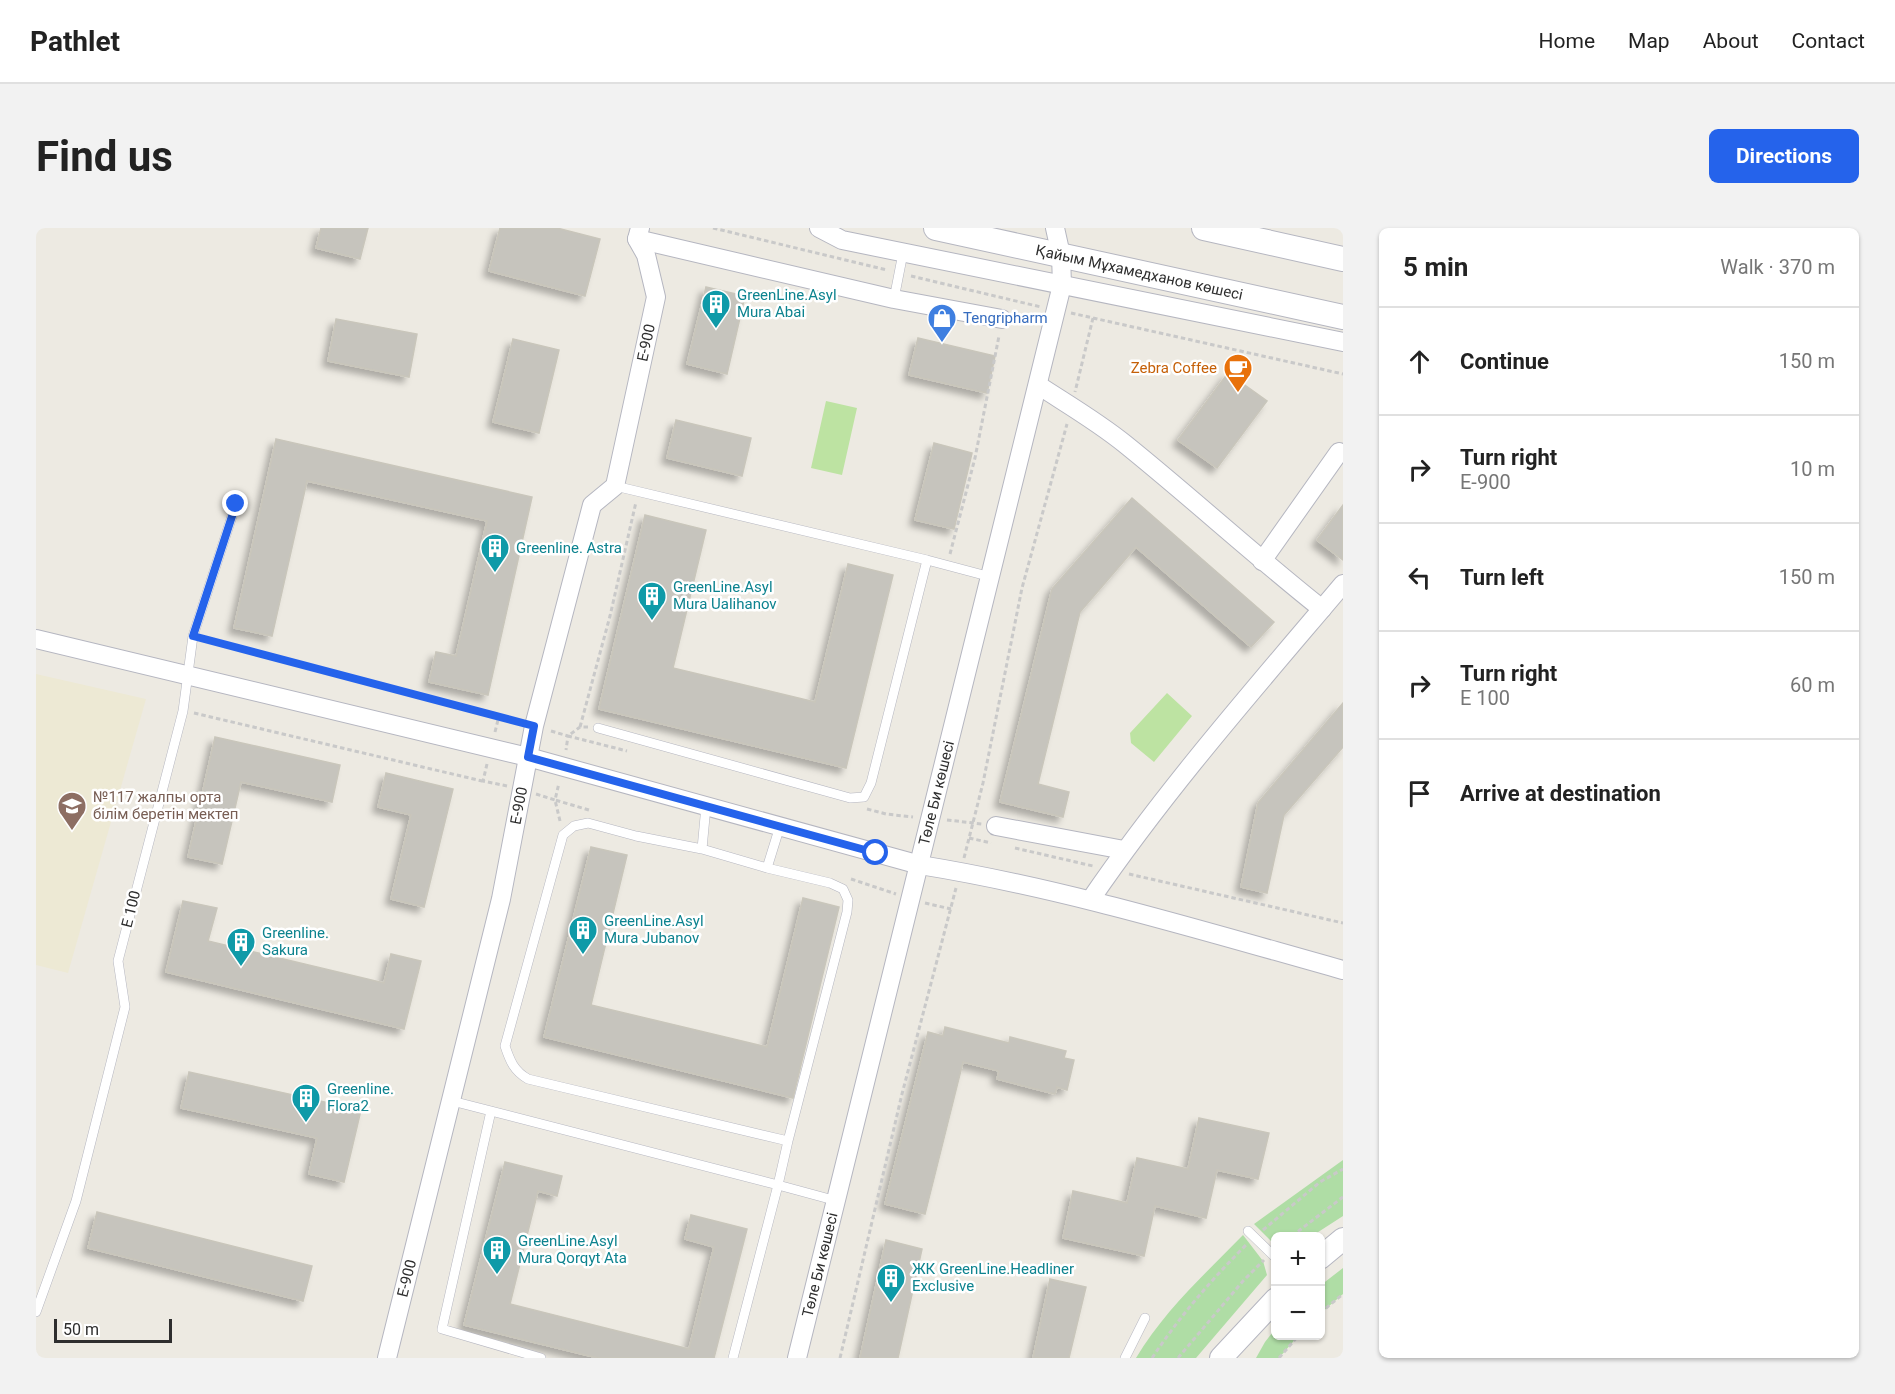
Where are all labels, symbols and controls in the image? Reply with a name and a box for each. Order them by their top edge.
text: Pathlet [30,25,120,58]
text: Home [1539,29,1595,53]
text: Map [1628,29,1670,53]
text: About [1703,29,1759,53]
text: Contact [1792,29,1865,53]
button: Directions [1709,129,1859,183]
text: Find us [36,132,173,181]
street label: Қайым Мұхамедханов көшесі [1034,241,1244,304]
text: 5 min [1403,252,1468,282]
text: Walk · 370 m [1720,255,1835,279]
place label: GreenLine.Asyl Mura Abai [737,286,837,321]
building icon: GreenLine.Asyl Mura Abai [700,288,732,330]
shop icon: Tengripharm [926,302,958,344]
place label: Tengripharm [963,309,1048,327]
street label: E-900 [633,322,659,363]
icon: ahead [1403,345,1436,378]
text: Continue [1460,349,1549,374]
text: 150 m [1779,349,1835,373]
cafe icon: Zebra Coffee [1222,352,1254,394]
place label: Zebra Coffee [1131,359,1217,377]
text: Turn right [1460,445,1557,470]
icon: right [1403,453,1436,486]
text: 10 m [1790,457,1835,481]
text: E-900 [1460,470,1511,494]
route end [222,490,248,516]
building icon: Greenline. Astra [479,532,511,574]
place label: Greenline. Astra [516,539,622,557]
icon: left [1403,561,1436,594]
text: Turn left [1460,565,1544,590]
text: 150 m [1779,565,1835,589]
place label: GreenLine.Asyl Mura Ualihanov [673,578,777,613]
building icon: GreenLine.Asyl Mura Ualihanov [636,580,668,622]
text: Turn right [1460,661,1557,686]
icon: right [1403,669,1436,702]
text: 60 m [1790,673,1835,697]
text: E 100 [1460,686,1510,710]
street label: Төле Би көшесі [915,739,958,847]
icon: arrive [1403,777,1436,810]
text: Arrive at destination [1460,781,1661,806]
street label: E-900 [506,785,531,826]
place label: №117 жалпы орта білім беретін мектеп [93,788,238,823]
school or university icon: №117 жалпы орта білім беретін мектеп [56,790,88,832]
route start [862,839,888,865]
street label: E 100 [118,889,144,929]
place label: GreenLine.Asyl Mura Jubanov [604,912,704,947]
building icon: GreenLine.Asyl Mura Jubanov [567,914,599,956]
place label: Greenline. Sakura [262,924,329,959]
building icon: Greenline. Sakura [225,926,257,968]
place label: Greenline. Flora2 [327,1080,394,1115]
building icon: Greenline. Flora2 [290,1082,322,1124]
street label: Төле Би көшесі [798,1211,842,1319]
place label: GreenLine.Asyl Mura Qorqyt Ata [518,1232,627,1267]
map controls [1271,1232,1325,1340]
button: + [1271,1232,1325,1286]
building icon: GreenLine.Asyl Mura Qorqyt Ata [481,1234,513,1276]
street label: E-900 [393,1258,420,1299]
place label: ЖК GreenLine.Headliner Exclusive [912,1260,1074,1295]
building icon: ЖК GreenLine.Headliner Exclusive [875,1262,907,1304]
button: − [1271,1286,1325,1340]
scale bar [54,1316,172,1344]
text: 50 m [63,1320,99,1339]

